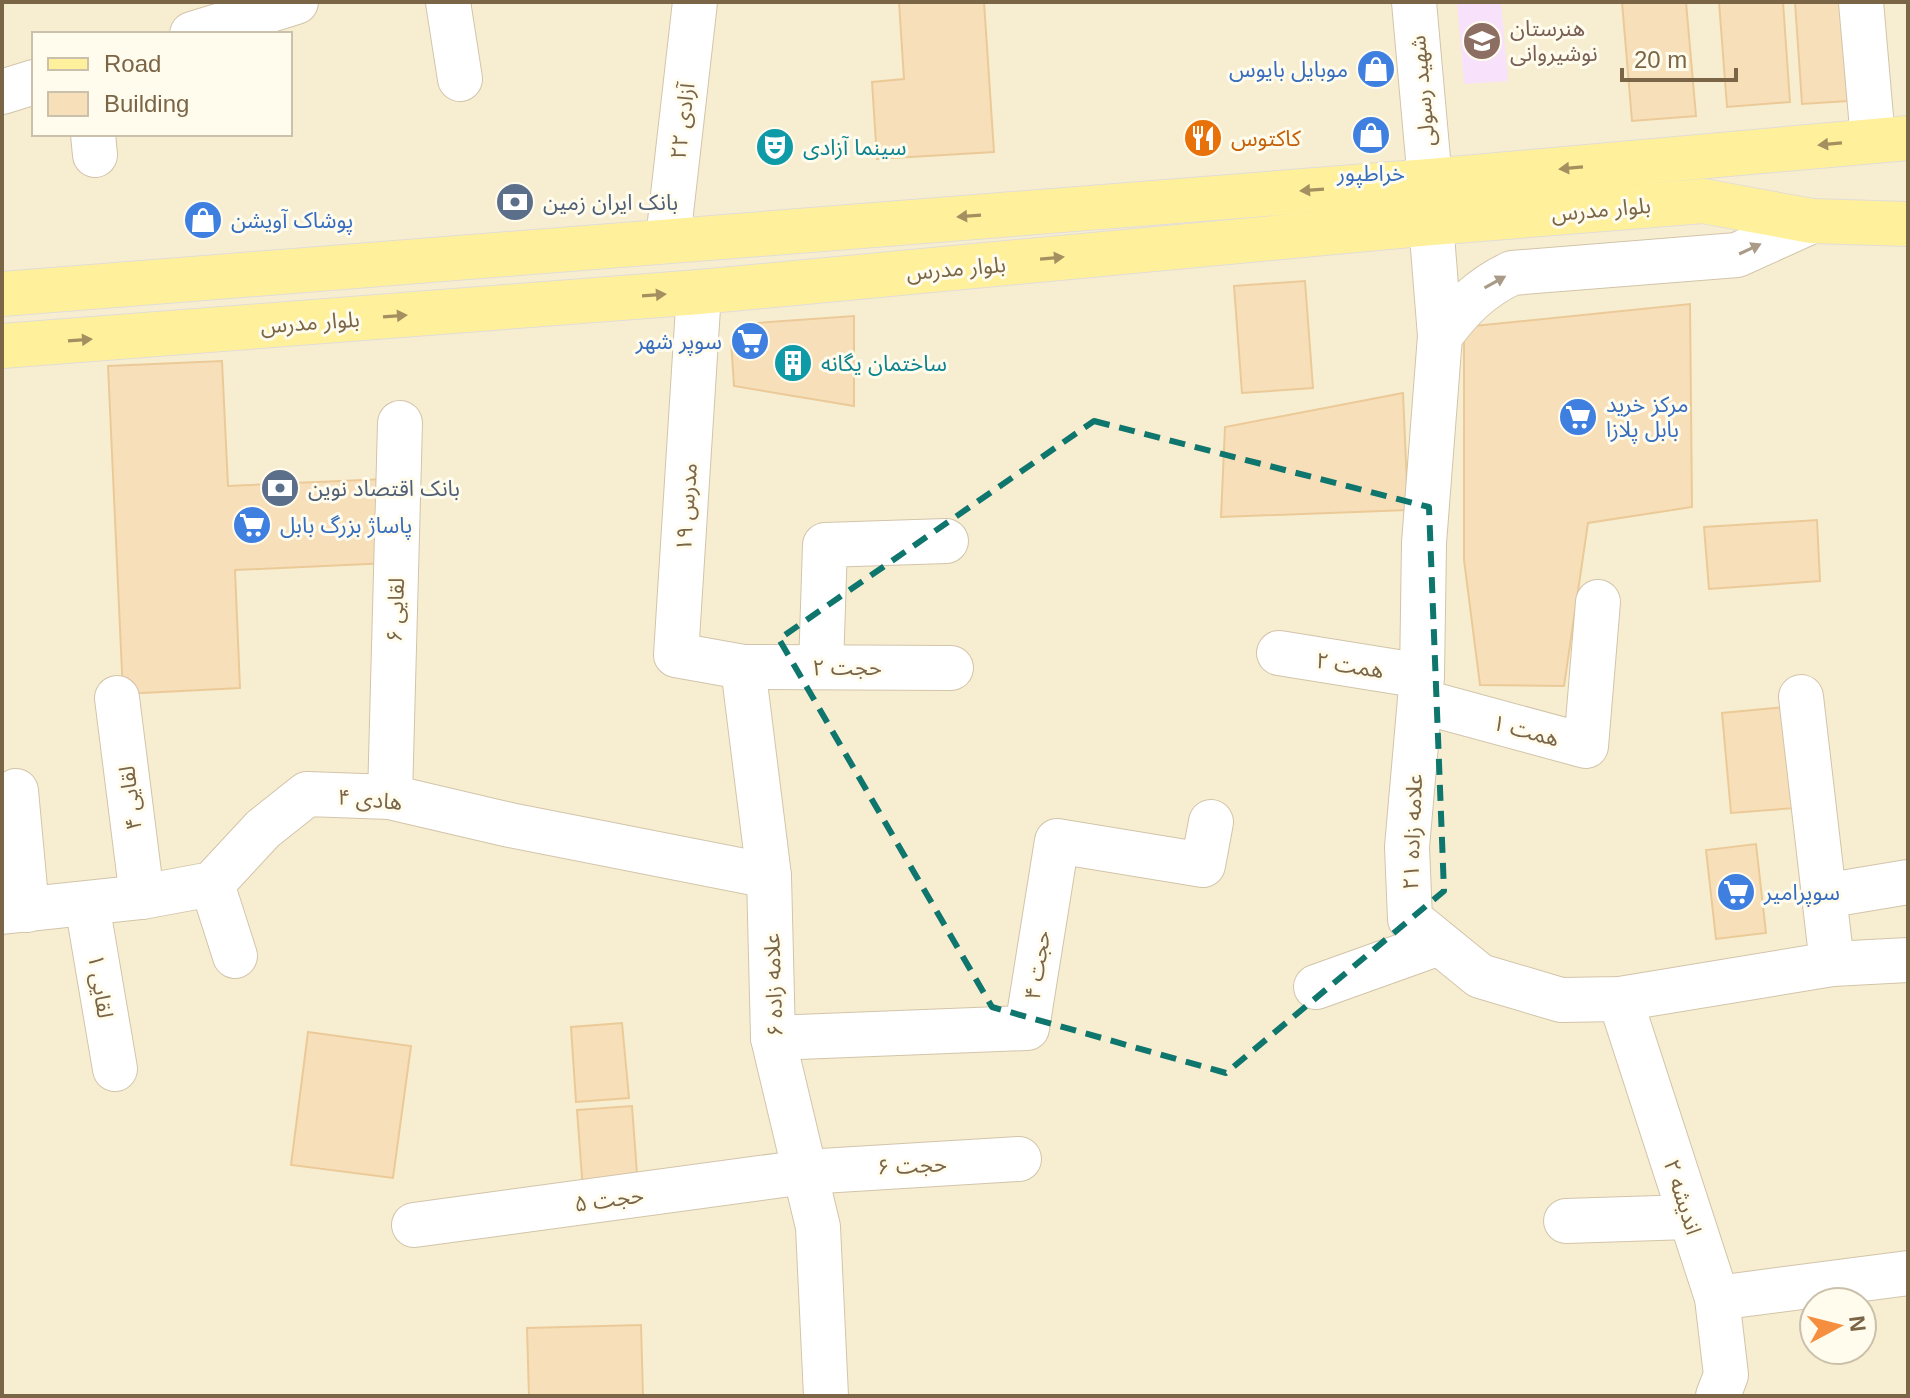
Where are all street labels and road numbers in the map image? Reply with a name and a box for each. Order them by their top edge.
street label: شهید رسولی [1405,34,1441,148]
street label: آزادی ٢٢ [665,80,701,161]
street label: بلوار مدرس [1550,193,1652,227]
street label: بلوار مدرس [905,252,1007,286]
street label: بلوار مدرس [259,307,361,339]
street label: مدرس ۱۹ [671,462,703,552]
street label: لقایی ۶ [382,577,409,643]
street label: همت ۲ [1314,648,1386,683]
street label: حجت ۲ [812,655,882,680]
street label: همت ۱ [1490,710,1562,751]
street label: لقایی ۴ [114,764,147,831]
street label: علامه زاده ۲۱ [1398,774,1428,890]
street label: هادی ۴ [337,784,403,815]
street label: حجت ۴ [1020,929,1055,1001]
street label: علامه زاده ۶ [759,933,789,1037]
street label: لقایی ۱ [83,952,118,1020]
street label: حجت ۶ [877,1151,948,1180]
street label: اندیشه ۲ [1659,1156,1706,1238]
street label: حجت ۵ [573,1182,645,1217]

